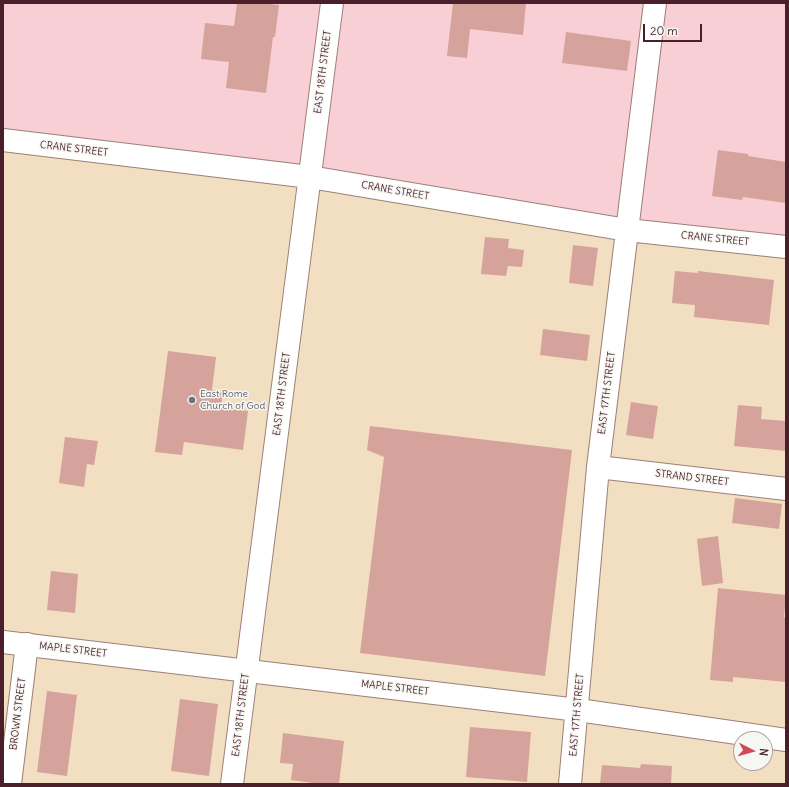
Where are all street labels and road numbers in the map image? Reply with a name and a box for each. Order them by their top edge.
street label: EAST 18TH STREET [312,30,334,114]
street label: CRANE STREET [39,139,109,159]
street label: CRANE STREET [360,179,430,203]
street label: CRANE STREET [680,229,750,249]
street label: EAST 17TH STREET [596,351,618,435]
street label: EAST 18TH STREET [271,352,293,436]
street label: STRAND STREET [655,468,729,488]
street label: MAPLE STREET [38,640,108,660]
street label: EAST 18TH STREET [230,673,252,757]
street label: EAST 17TH STREET [567,673,587,757]
street label: BROWN STREET [8,677,28,751]
street label: MAPLE STREET [360,678,430,698]

